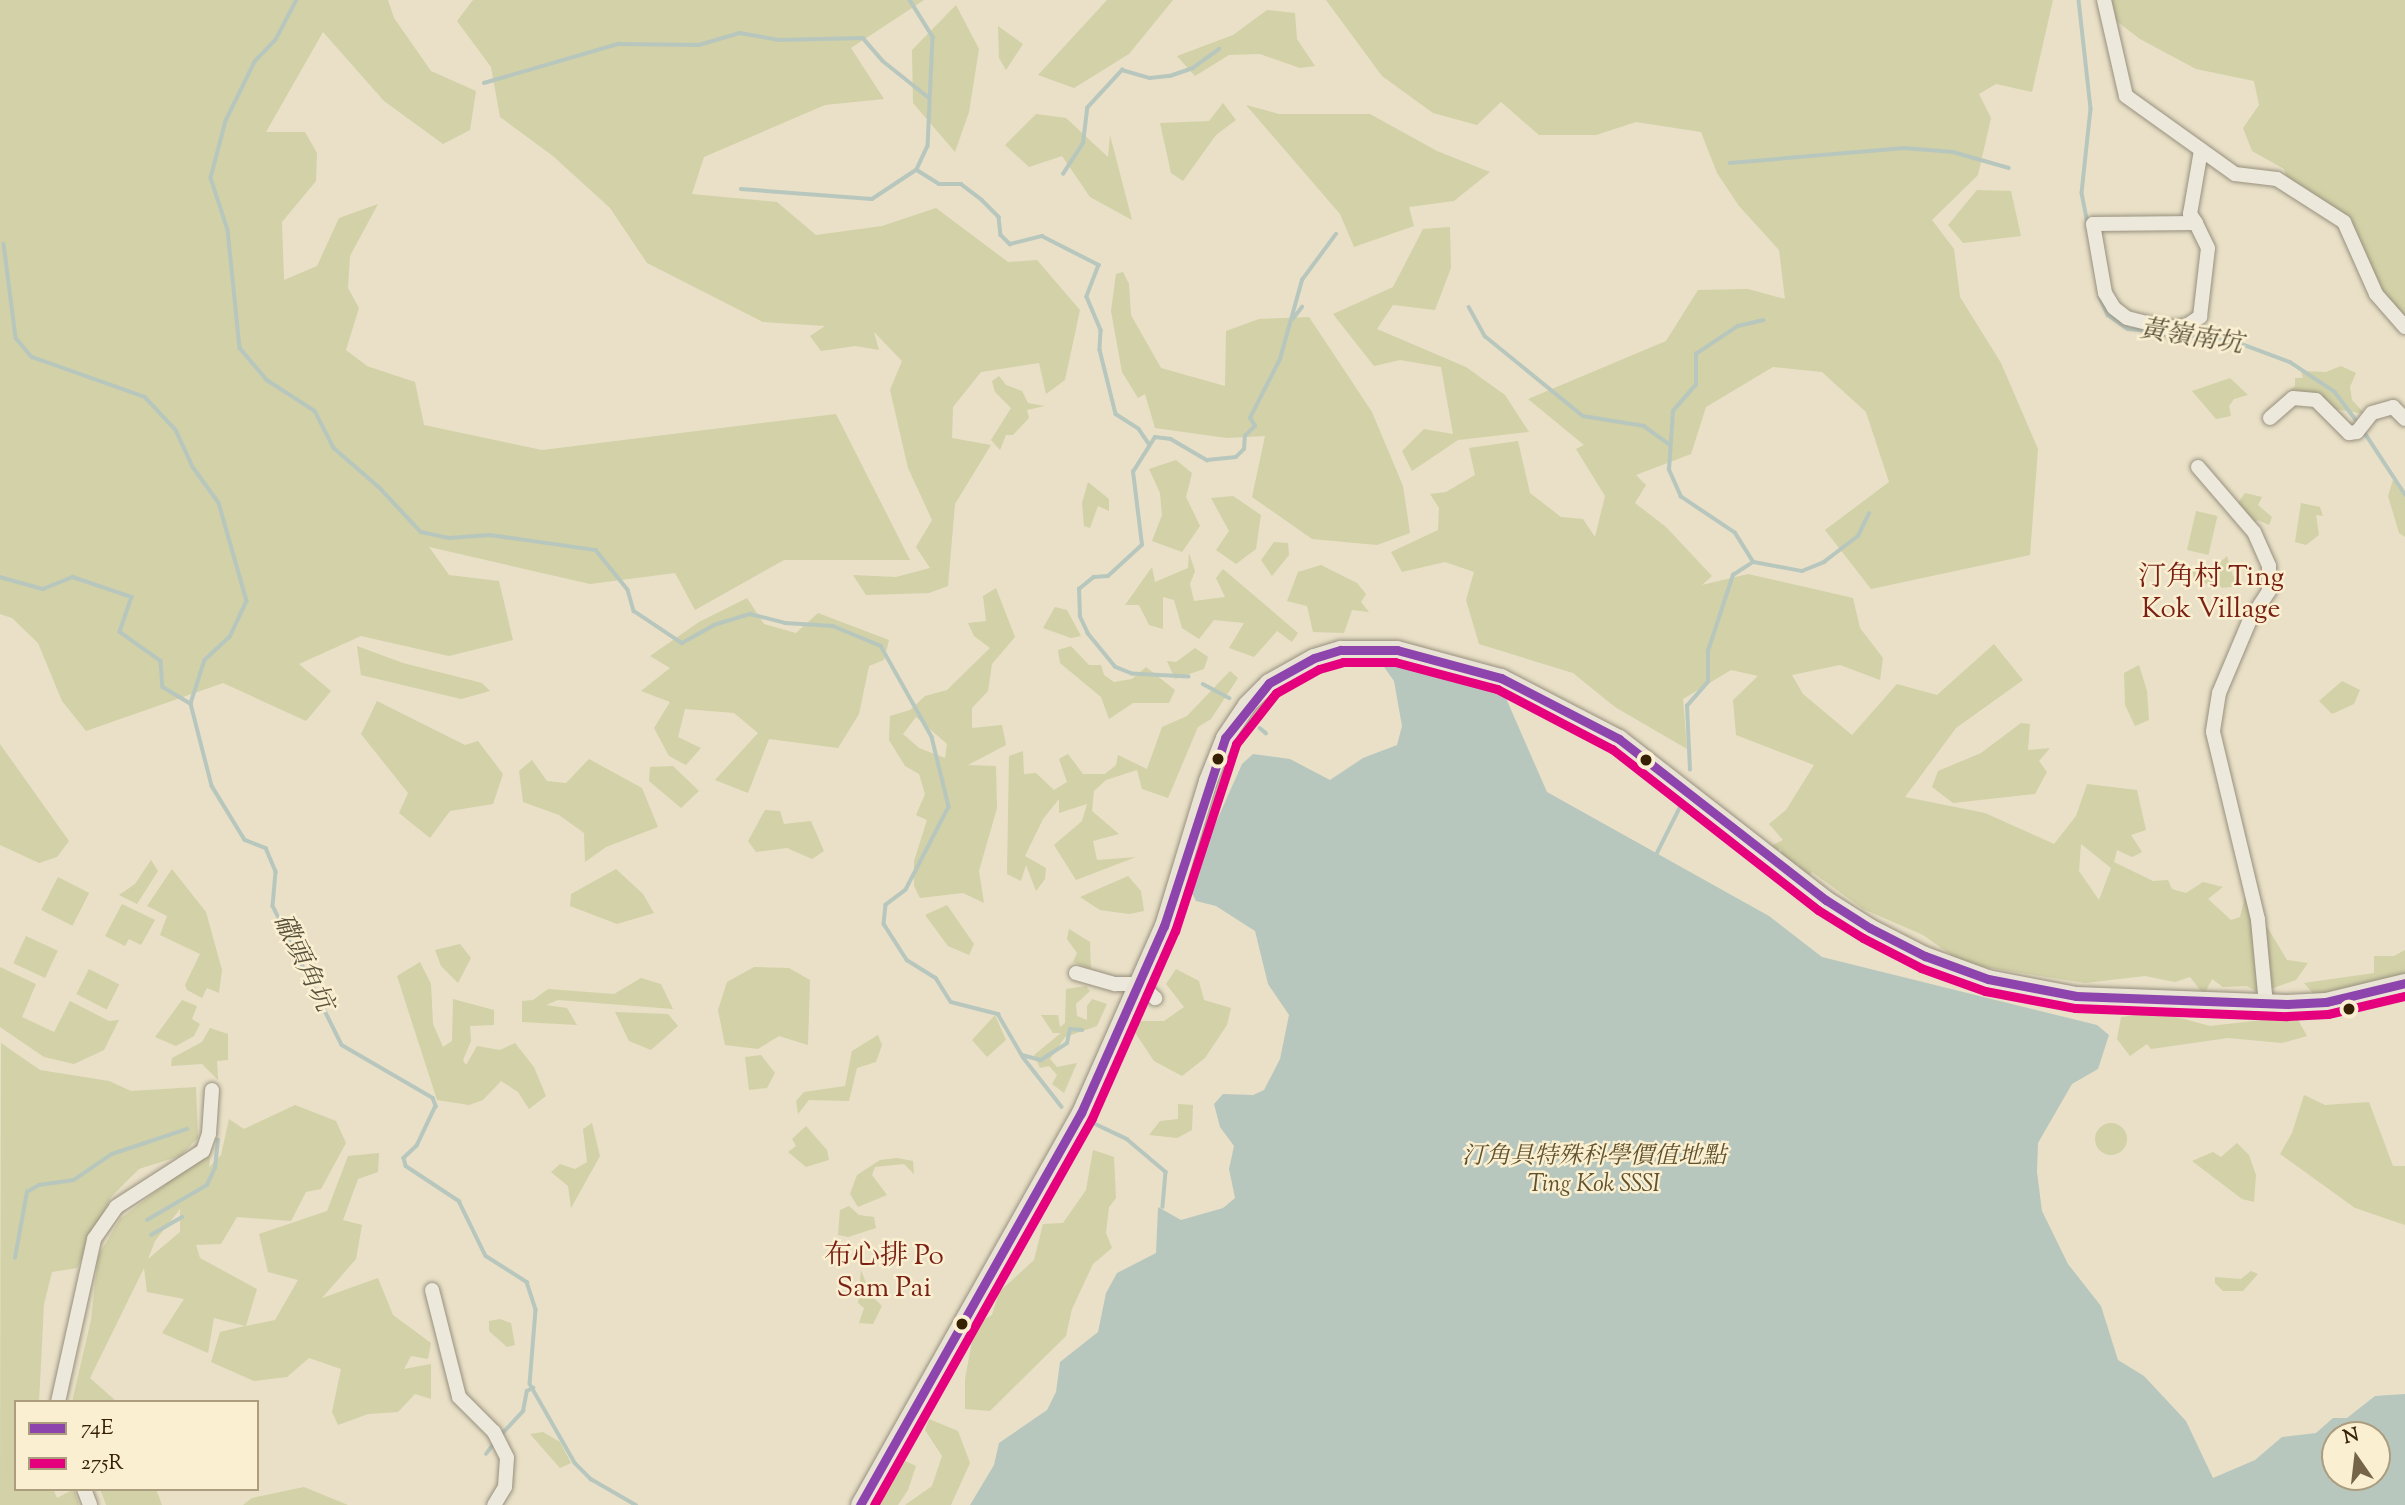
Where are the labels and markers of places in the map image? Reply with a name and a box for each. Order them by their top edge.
unlabelled marker [1211,752,1225,766]
unlabelled marker [1639,753,1653,767]
unlabelled marker [2342,1002,2356,1016]
unlabelled marker [955,1317,969,1331]

